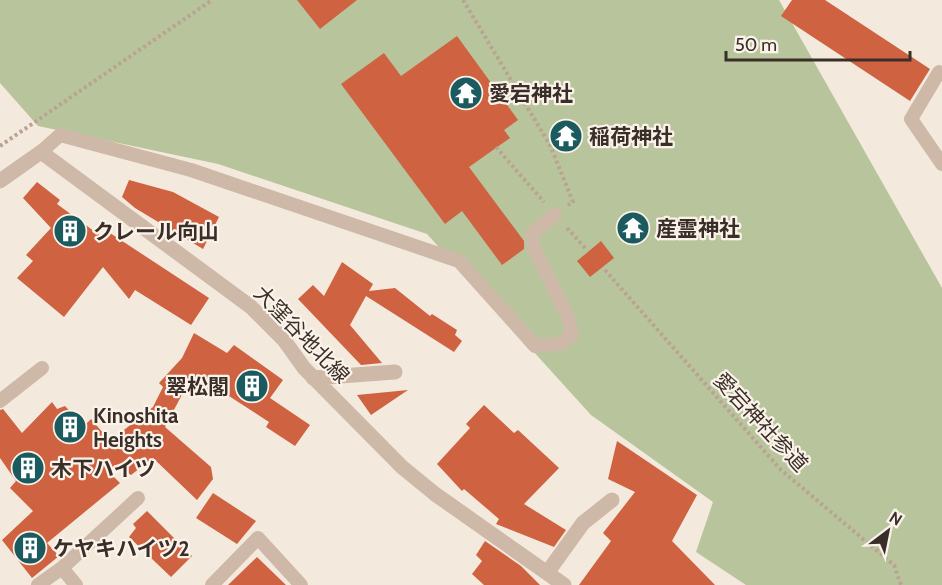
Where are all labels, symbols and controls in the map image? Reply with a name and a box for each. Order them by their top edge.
scale bar [726,24,910,62]
text: 50 m [735,34,777,56]
temple icon: 愛宕神社 [448,75,484,111]
place label: 愛宕神社 [489,81,573,106]
temple icon: 稲荷神社 [548,118,584,154]
place label: 稲荷神社 [589,124,673,149]
temple icon: 産霊神社 [615,210,651,246]
building icon: クレール向山 [52,213,88,249]
place label: 産霊神社 [656,216,740,241]
place label: クレール向山 [93,219,219,244]
street label: 大窪谷地北線 [249,280,355,388]
street label: 愛宕神社参道 [709,367,813,477]
building icon: 翠松閣 [234,368,270,404]
place label: 翠松閣 [166,374,229,399]
place label: Kinoshita Heights [93,403,179,452]
building icon: Kinoshita Heights [52,409,88,445]
building icon: 木下ハイツ [10,450,46,486]
place label: 木下ハイツ [51,456,156,481]
north arrow [858,501,918,561]
text: N [886,508,906,530]
building icon: ケヤキハイツ2 [12,530,48,566]
place label: ケヤキハイツ2 [53,536,190,561]

